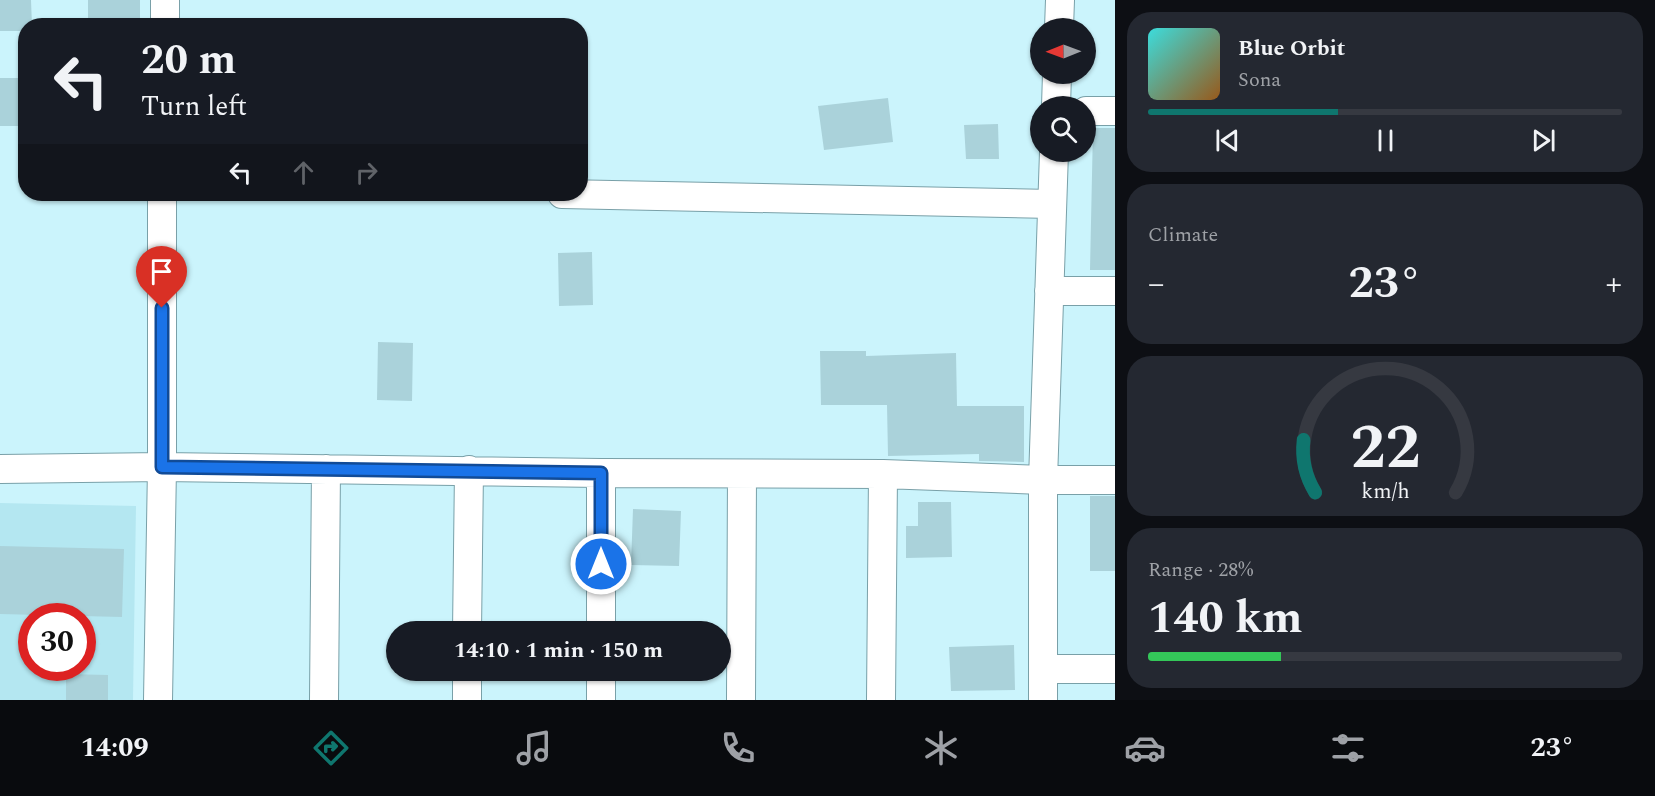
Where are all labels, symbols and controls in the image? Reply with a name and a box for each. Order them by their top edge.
north arrow [1030,18,1096,84]
map controls [1030,18,1096,162]
text: 20 m [141,29,236,92]
text: Blue Orbit [1238,32,1345,65]
icon: left [42,42,120,120]
text: Sona [1238,65,1281,95]
text: Turn left [141,86,247,128]
button: search [1030,96,1096,162]
icon: previous [1211,124,1244,157]
icon: pause [1369,124,1402,157]
icon: next [1527,124,1560,157]
icon: left [224,156,257,189]
icon: ahead [287,156,320,189]
icon: right [350,156,383,189]
text: Climate [1148,220,1218,250]
pin [136,246,187,308]
text: 23° [1349,249,1422,318]
icon: arrive [145,255,178,288]
text: − [1148,259,1165,309]
text: + [1606,259,1622,309]
text: 22 [1350,401,1420,496]
text: km/h [1361,475,1409,508]
position arrow [569,532,633,596]
text: Range · 28% [1148,555,1253,585]
text: 140 km [1148,584,1303,653]
speed limit sign: 30 [18,603,96,681]
text: 14:10 · 1 min · 150 m [454,634,663,667]
text: 14:09 [81,727,149,769]
icon: directions [310,727,352,769]
icon: music [513,727,555,769]
icon: phone [717,727,759,769]
icon: climate [920,727,962,769]
icon: car [1124,727,1166,769]
icon: filters [1327,727,1369,769]
text: 23° [1530,727,1574,769]

